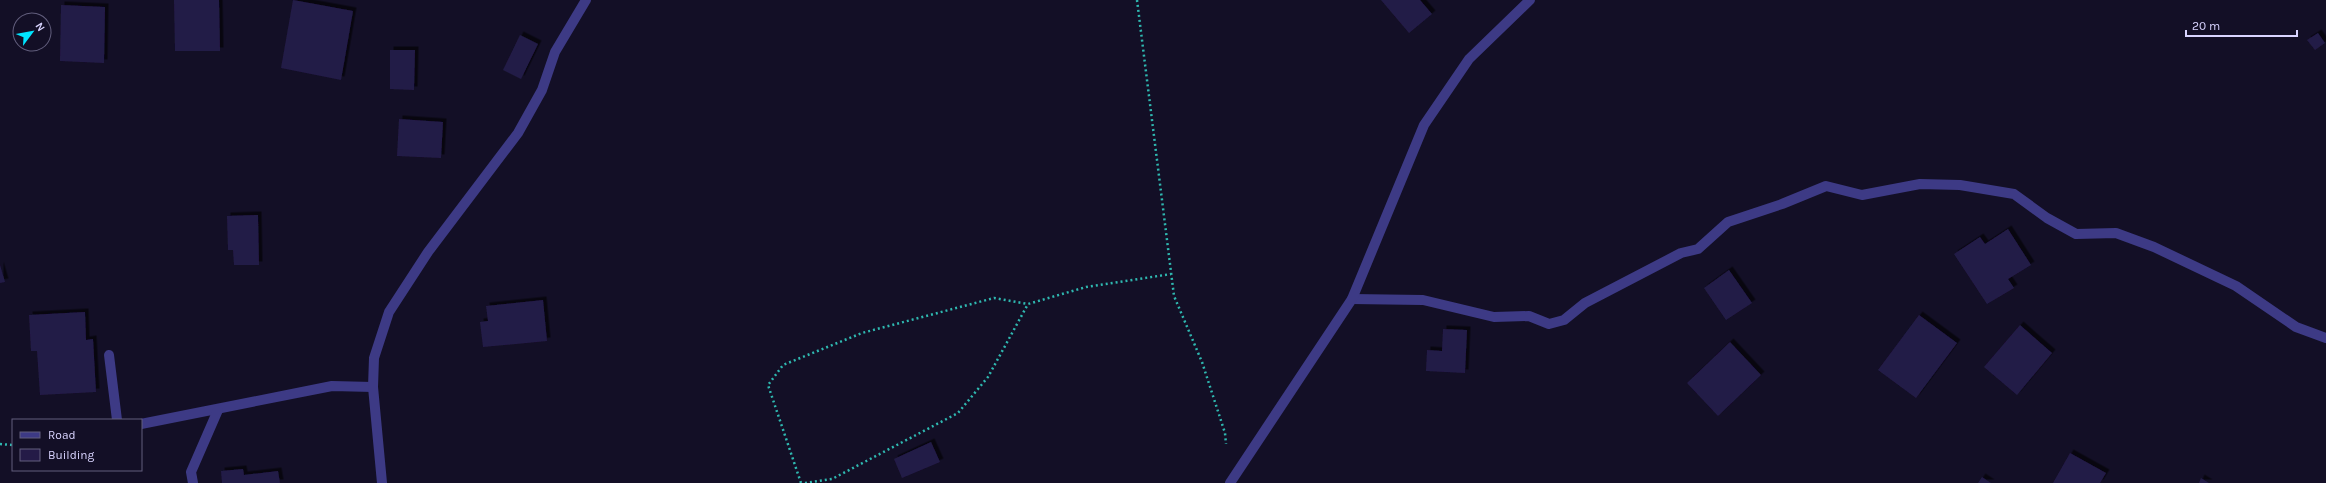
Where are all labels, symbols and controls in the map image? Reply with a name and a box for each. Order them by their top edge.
north arrow [12,12,52,52]
scale bar [2186,12,2297,38]
text: 20 m [2192,19,2220,33]
text: N [32,20,48,34]
legend [12,419,142,471]
text: Road [48,428,76,442]
text: Building [48,448,95,462]

